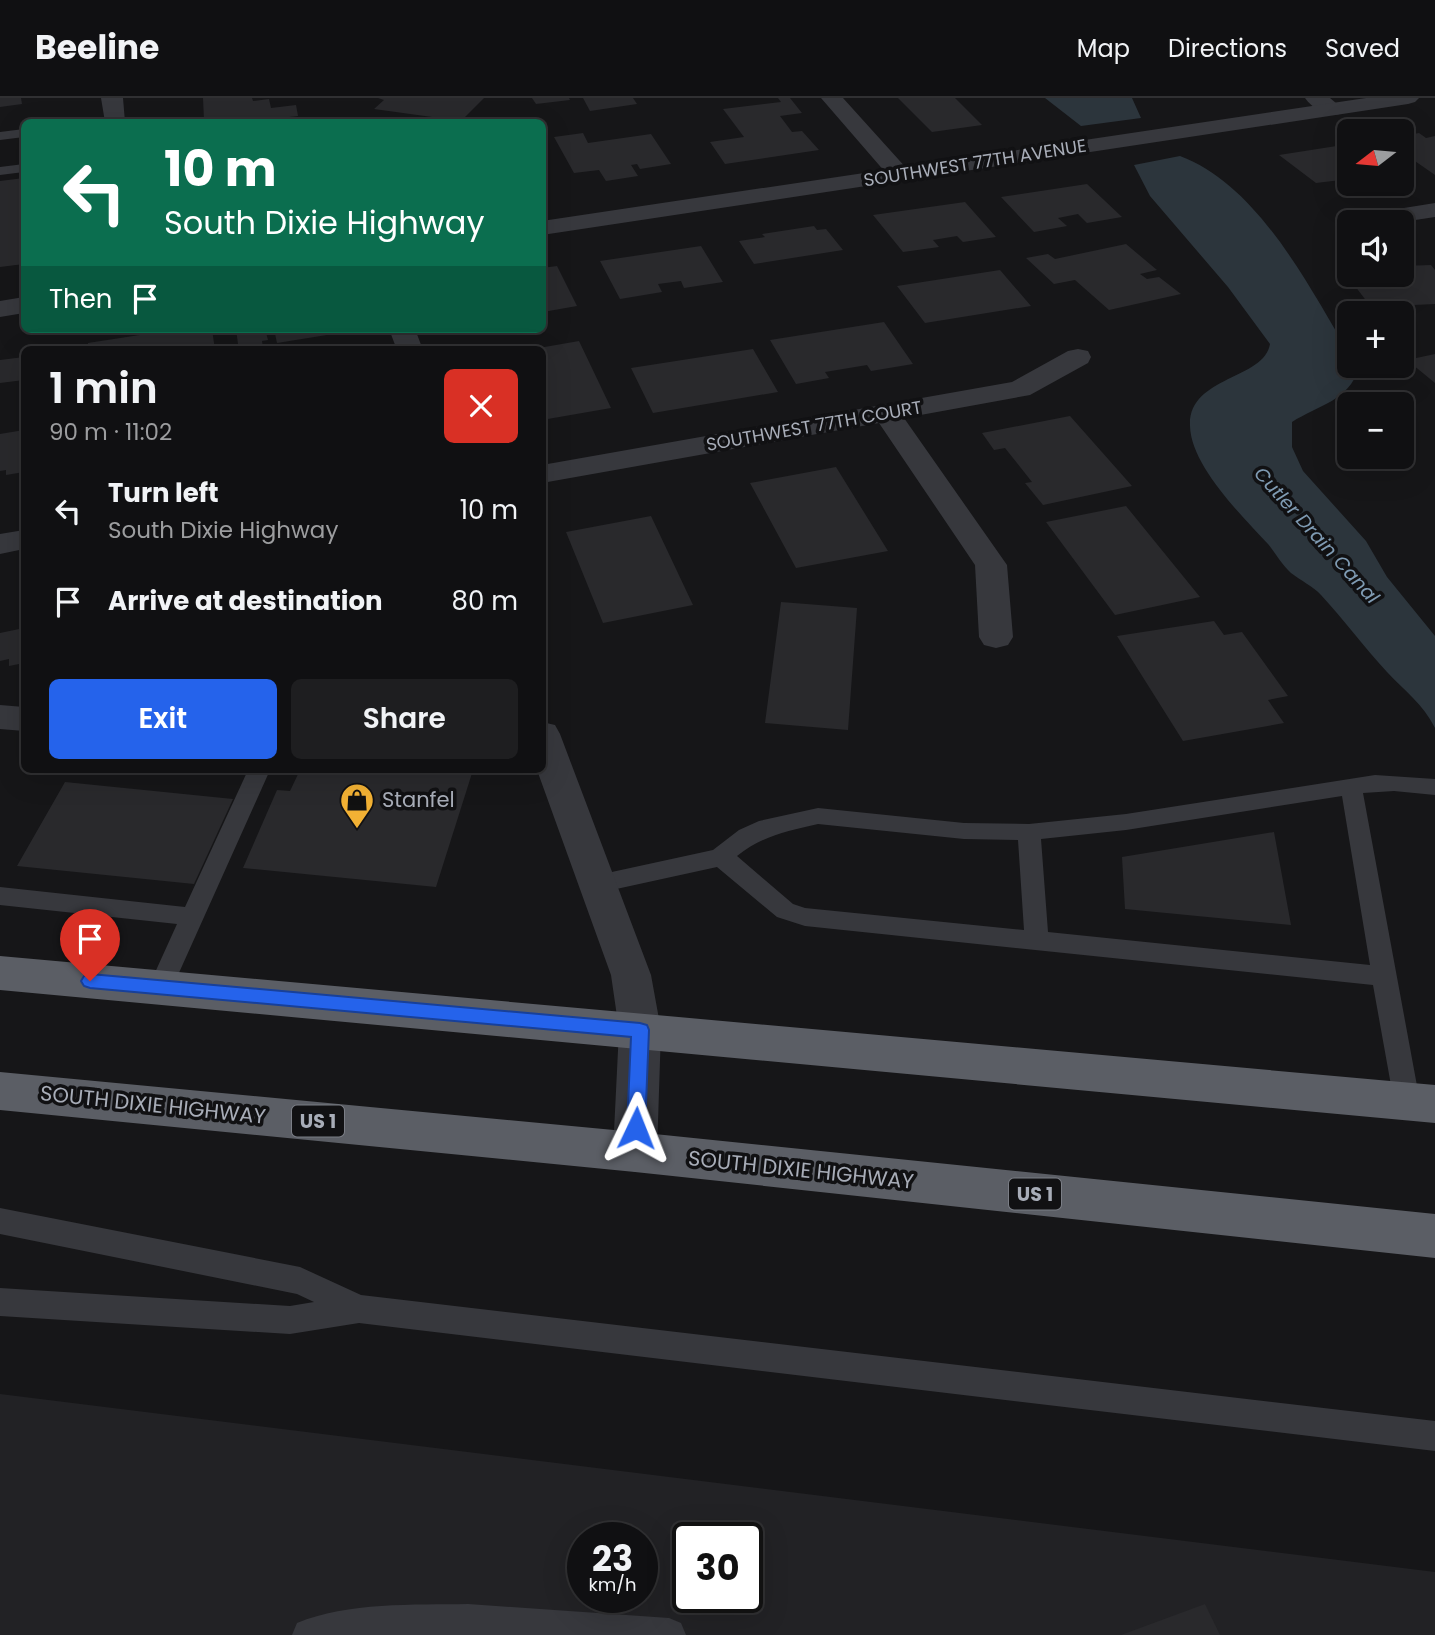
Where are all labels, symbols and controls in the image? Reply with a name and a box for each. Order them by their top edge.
text: Beeline [35,24,159,71]
text: Map [1077,32,1130,65]
text: Directions [1168,32,1287,65]
text: Saved [1325,32,1400,65]
north arrow [1337,119,1414,196]
map controls [1337,119,1414,469]
street label: SOUTHWEST 77TH AVENUE [862,133,1088,192]
text: 10 m [164,135,277,203]
icon: left [49,147,140,238]
text: South Dixie Highway [164,200,485,245]
button: sound [1337,210,1414,287]
icon: arrive [126,280,164,318]
text: Then [49,281,112,317]
button: + [1337,301,1414,378]
text: 1 min [49,359,158,418]
button: close [444,369,518,443]
button: − [1337,392,1414,469]
street label: SOUTHWEST 77TH COURT [704,394,924,457]
text: 90 m · 11:02 [49,416,172,448]
water label: Cutler Drain Canal [1248,461,1386,610]
text: Turn left [108,475,219,511]
icon: left [49,492,87,530]
text: 10 m [460,492,518,528]
text: South Dixie Highway [108,514,338,546]
icon: arrive [49,583,87,621]
text: Arrive at destination [108,583,383,619]
text: 80 m [452,583,518,619]
button: Exit [49,679,277,759]
button: Share [291,679,518,759]
shop icon: Stanfel [338,781,376,830]
place label: Stanfel [382,785,455,814]
pin [60,909,120,981]
icon: arrive [71,920,109,958]
street label: SOUTH DIXIE HIGHWAY [39,1078,267,1131]
position arrow [599,1091,673,1165]
road number: US 1 [292,1105,344,1136]
street label: SOUTH DIXIE HIGHWAY [687,1143,915,1196]
road number: US 1 [1009,1178,1061,1210]
speed limit sign: 30 [672,1522,763,1613]
text: 23 [592,1534,633,1583]
text: km/h [589,1572,636,1597]

